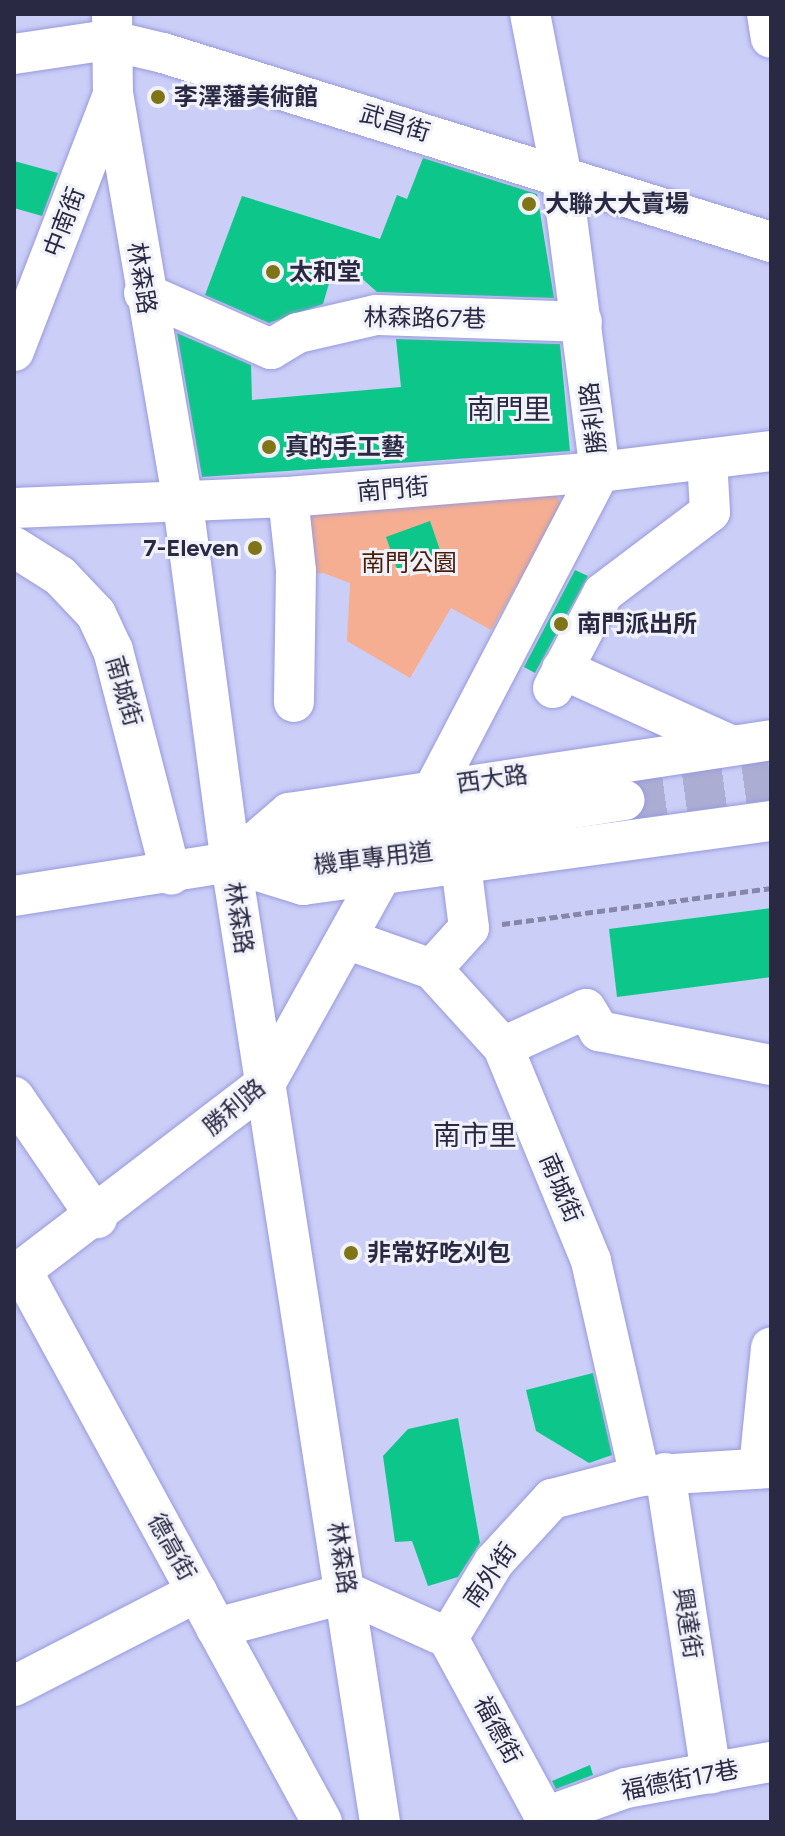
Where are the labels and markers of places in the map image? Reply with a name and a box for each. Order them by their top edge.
place label: 李澤藩美術館 [174,83,318,111]
marker: 李澤藩美術館 [149,88,167,106]
place label: 大聯大大賣場 [545,190,689,218]
marker: 大聯大大賣場 [520,195,538,213]
place label: 太和堂 [289,258,361,286]
marker: 太和堂 [264,263,282,281]
place label: 真的手工藝 [285,433,405,461]
marker: 真的手工藝 [260,438,278,456]
place label: 7-Eleven [143,534,239,562]
marker: 7-Eleven [246,539,264,557]
place label: 南門派出所 [577,610,697,638]
marker: 南門派出所 [552,615,570,633]
place label: 非常好吃刈包 [367,1239,511,1267]
marker: 非常好吃刈包 [342,1244,360,1262]

